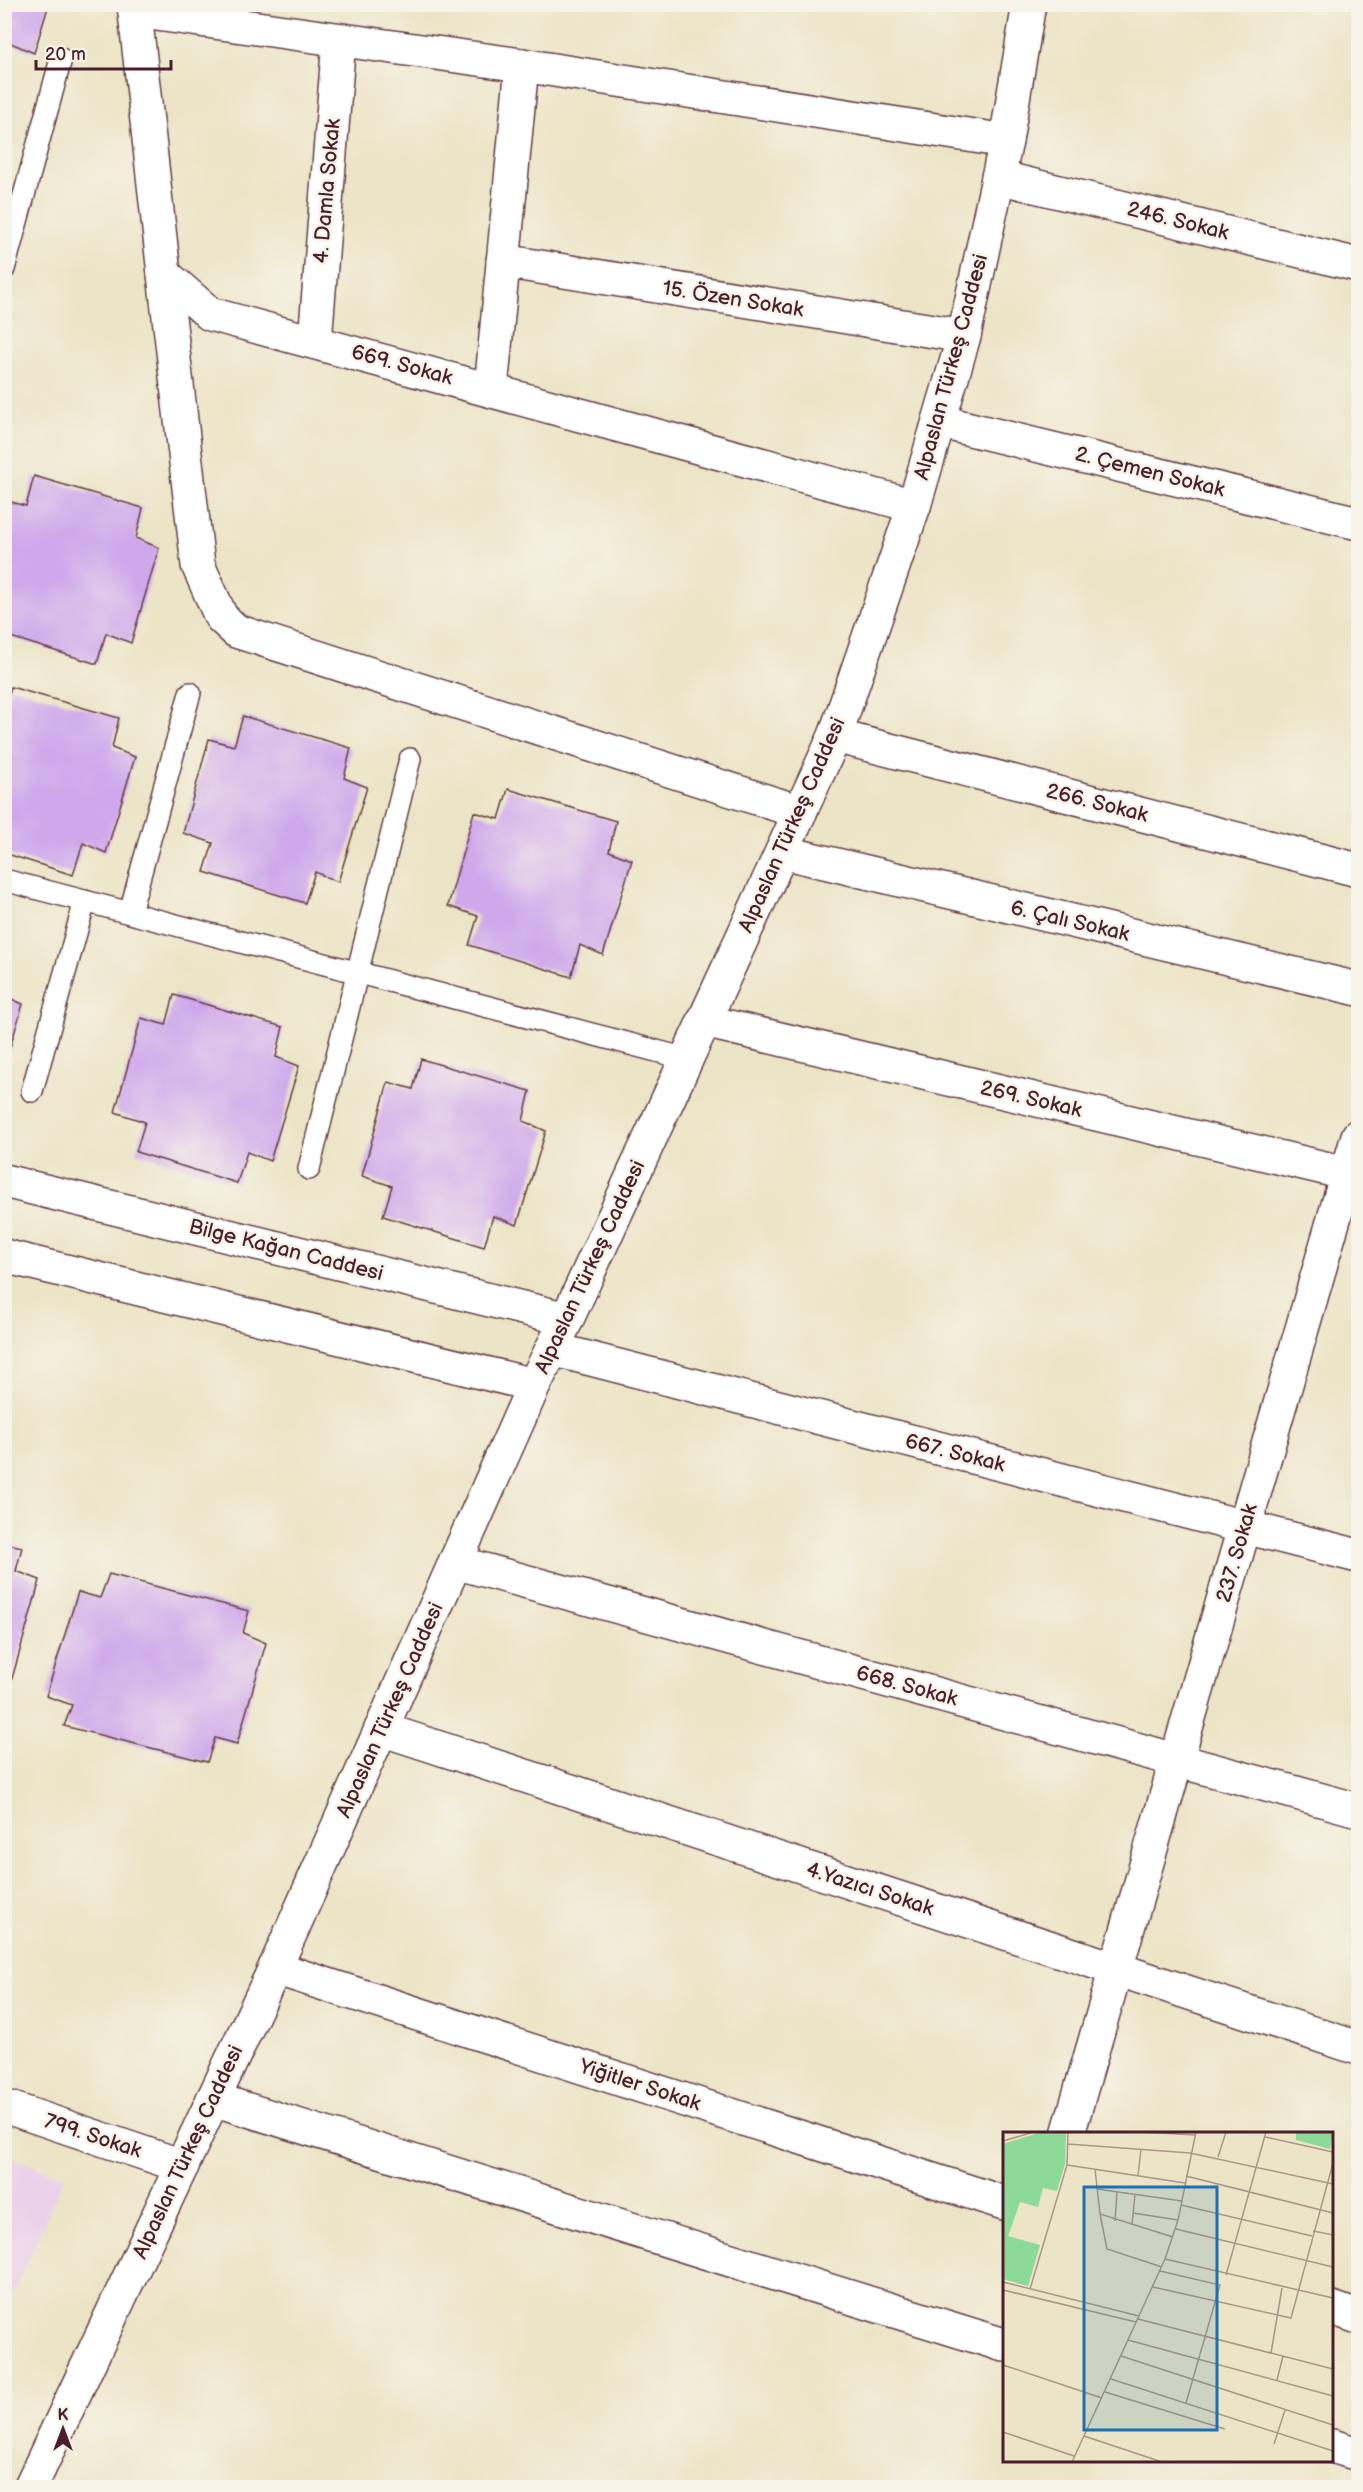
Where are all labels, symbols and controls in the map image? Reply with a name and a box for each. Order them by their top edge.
scale bar [36,33,171,71]
text: 20 m [45,44,86,65]
street label: 4. Damla Sokak [308,117,346,264]
street label: 246. Sokak [1125,196,1232,246]
street label: Alpaslan Türkeş Caddesi [909,251,993,483]
street label: 15. Özen Sokak [661,276,806,323]
street label: 669. Sokak [349,339,456,391]
street label: 2. Çemen Sokak [1073,441,1228,503]
street label: Alpaslan Türkeş Caddesi [733,714,851,936]
street label: 266. Sokak [1043,778,1151,828]
street label: 6. Çalı Sokak [1008,895,1132,947]
street label: 269. Sokak [978,1075,1085,1123]
street label: Alpaslan Türkeş Caddesi [529,1156,651,1378]
street label: Bilge Kağan Caddesi [186,1214,386,1286]
street label: 667. Sokak [902,1429,1008,1478]
street label: 237. Sokak [1211,1500,1263,1605]
street label: Alpaslan Türkeş Caddesi [331,1599,449,1821]
street label: 668. Sokak [854,1660,961,1712]
street label: 4.Yazıcı Sokak [803,1857,938,1922]
street label: Alpaslan Türkeş Caddesi [127,2041,249,2263]
street label: Yiğitler Sokak [575,2053,705,2117]
street label: 799. Sokak [41,2109,145,2164]
inset map [1003,2132,1333,2462]
north arrow [33,2399,93,2459]
text: K [58,2406,69,2425]

